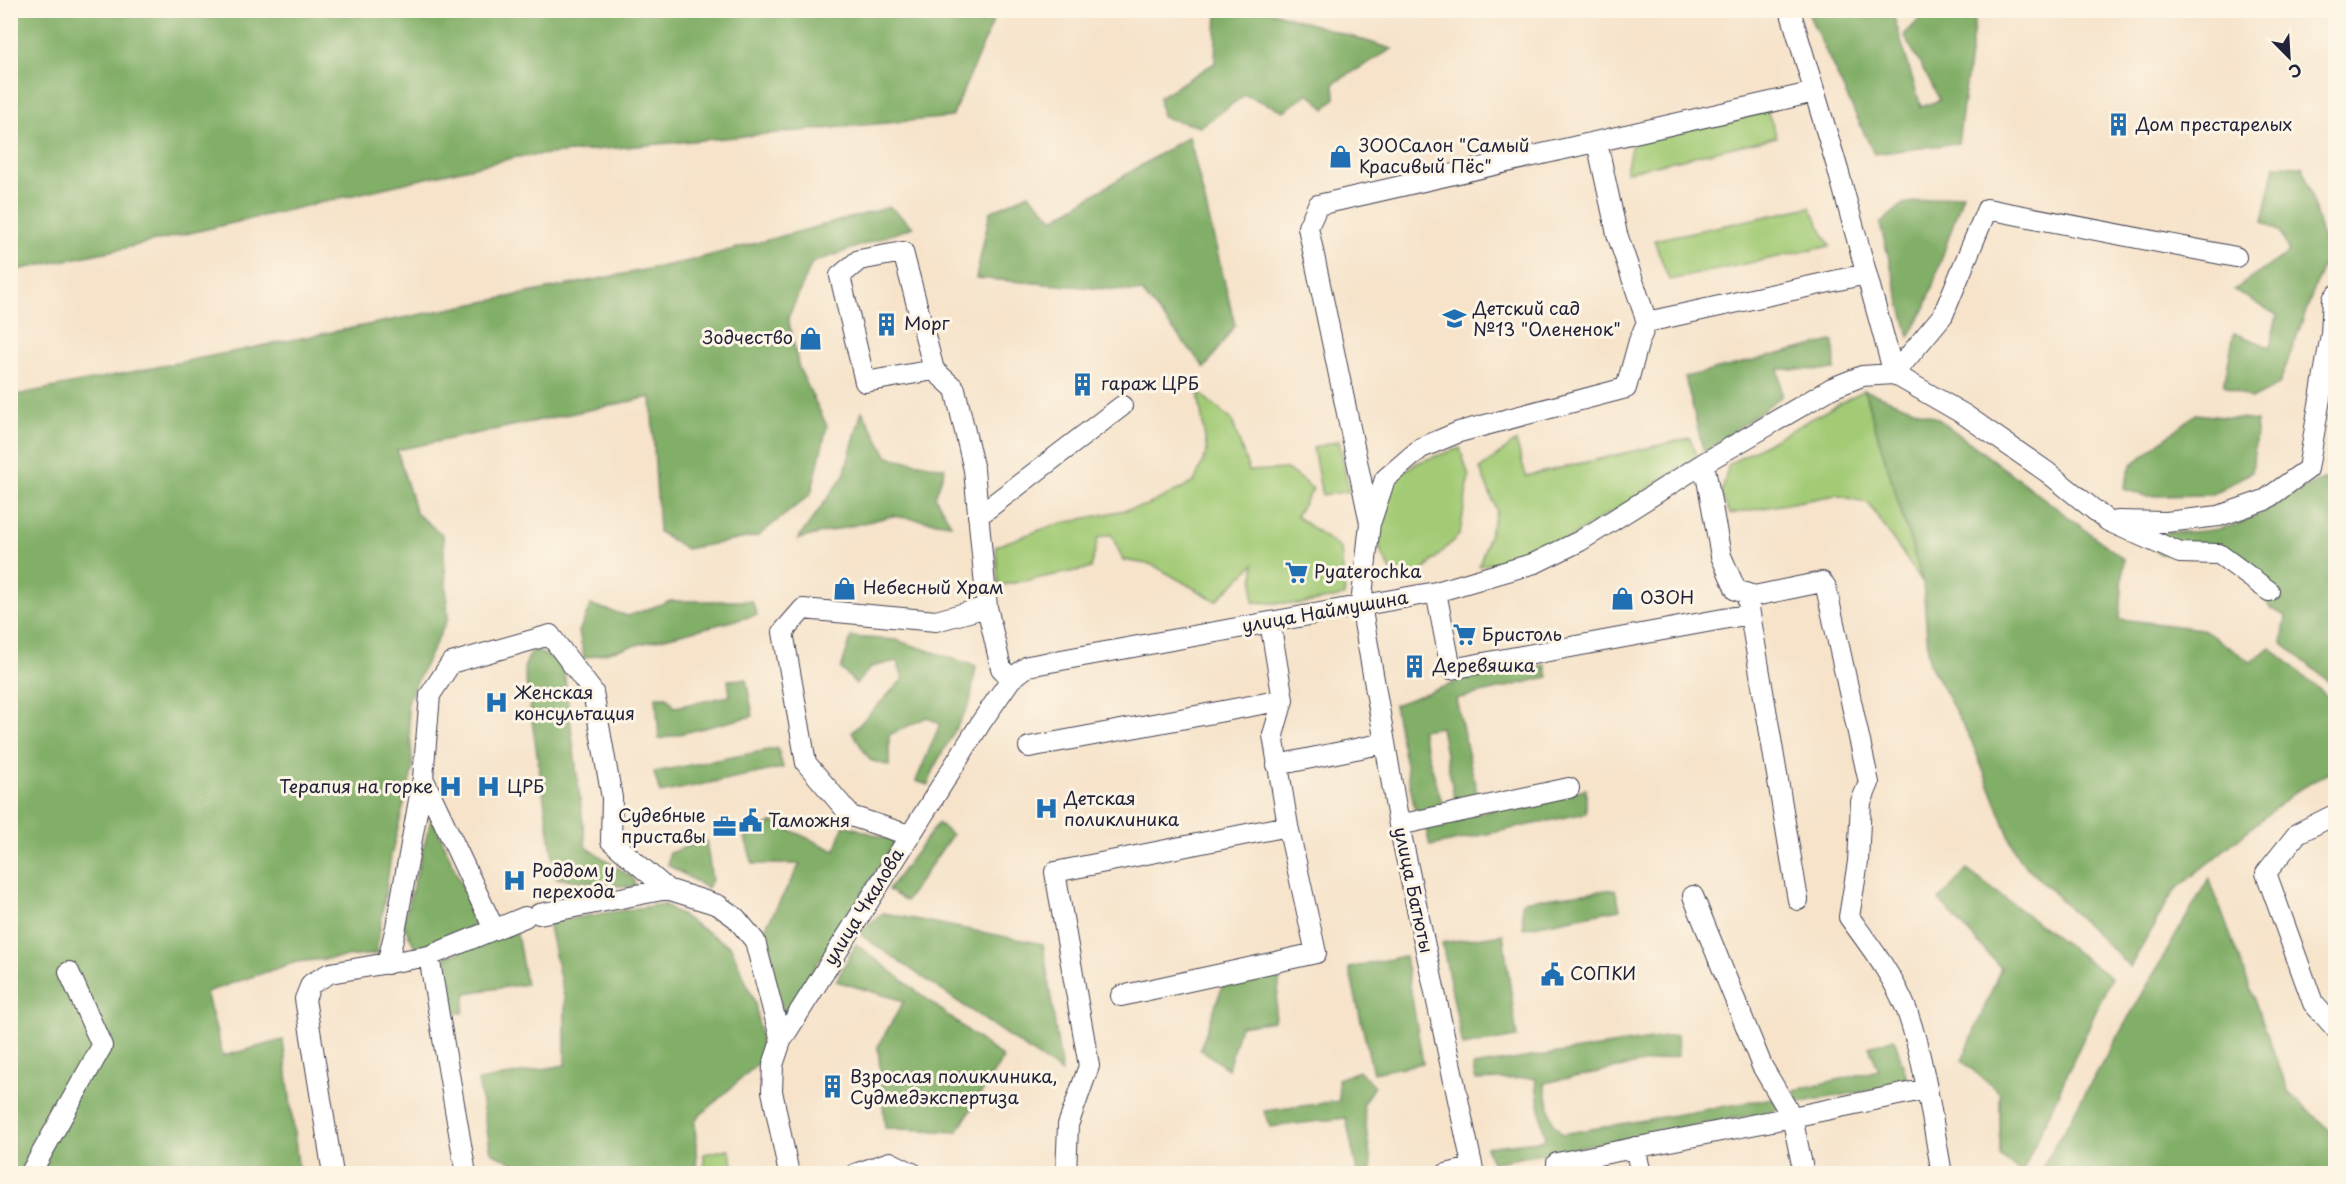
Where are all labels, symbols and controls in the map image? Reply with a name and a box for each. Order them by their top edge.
north arrow [2259,27,2319,87]
text: С [2285,58,2306,85]
place label: Дом престарелых [2135,110,2292,137]
building icon: Дом престарелых [2105,112,2131,138]
place label: ЗООСалон "Самый Красивый Пёс" [1359,131,1530,179]
shop icon: ЗООСалон "Самый Красивый Пёс" [1328,143,1354,169]
place label: Детский сад №13 "Олененок" [1472,294,1621,342]
school or university icon: Детский сад №13 "Олененок" [1442,306,1468,332]
place label: Морг [904,309,951,336]
building icon: Морг [873,311,899,337]
place label: Зодчество [702,323,793,350]
shop icon: Зодчество [798,325,824,351]
place label: гараж ЦРБ [1101,369,1199,396]
building icon: гараж ЦРБ [1070,371,1096,397]
place label: Pyaterochka [1314,557,1422,584]
supermarket icon: Pyaterochka [1283,559,1309,585]
place label: Небесный Храм [863,573,1004,600]
shop icon: Небесный Храм [832,575,858,601]
street label: улица Наймушина [1240,583,1411,638]
place label: ОЗОН [1640,583,1694,610]
shop icon: ОЗОН [1609,585,1635,611]
place label: Бристоль [1482,620,1562,647]
supermarket icon: Бристоль [1451,622,1477,648]
place label: Деревяшка [1432,651,1536,678]
building icon: Деревяшка [1402,653,1428,679]
place label: Женская консультация [514,678,635,726]
hospital icon: Женская консультация [483,690,509,716]
place label: Терапия на горке [279,772,433,799]
place label: ЦРБ [507,772,544,799]
hospital icon: Терапия на горке [438,774,464,800]
hospital icon: ЦРБ [476,774,502,800]
place label: Детская поликлиника [1063,784,1180,832]
hospital icon: Детская поликлиника [1033,796,1059,822]
place label: Судебные приставы [618,801,706,849]
place label: Таможня [768,806,850,833]
public building icon: Таможня [737,808,763,834]
office icon: Судебные приставы [711,813,737,839]
street label: улица Батюты [1388,824,1441,955]
street label: улица Чкалова [816,842,910,970]
place label: Роддом у перехода [532,856,616,904]
hospital icon: Роддом у перехода [501,868,527,894]
place label: СОПКИ [1570,959,1636,986]
public building icon: СОПКИ [1539,961,1565,987]
place label: Взрослая поликлиника, Судмедэкспертиза [850,1062,1058,1110]
building icon: Взрослая поликлиника, Судмедэкспертиза [819,1074,845,1100]

